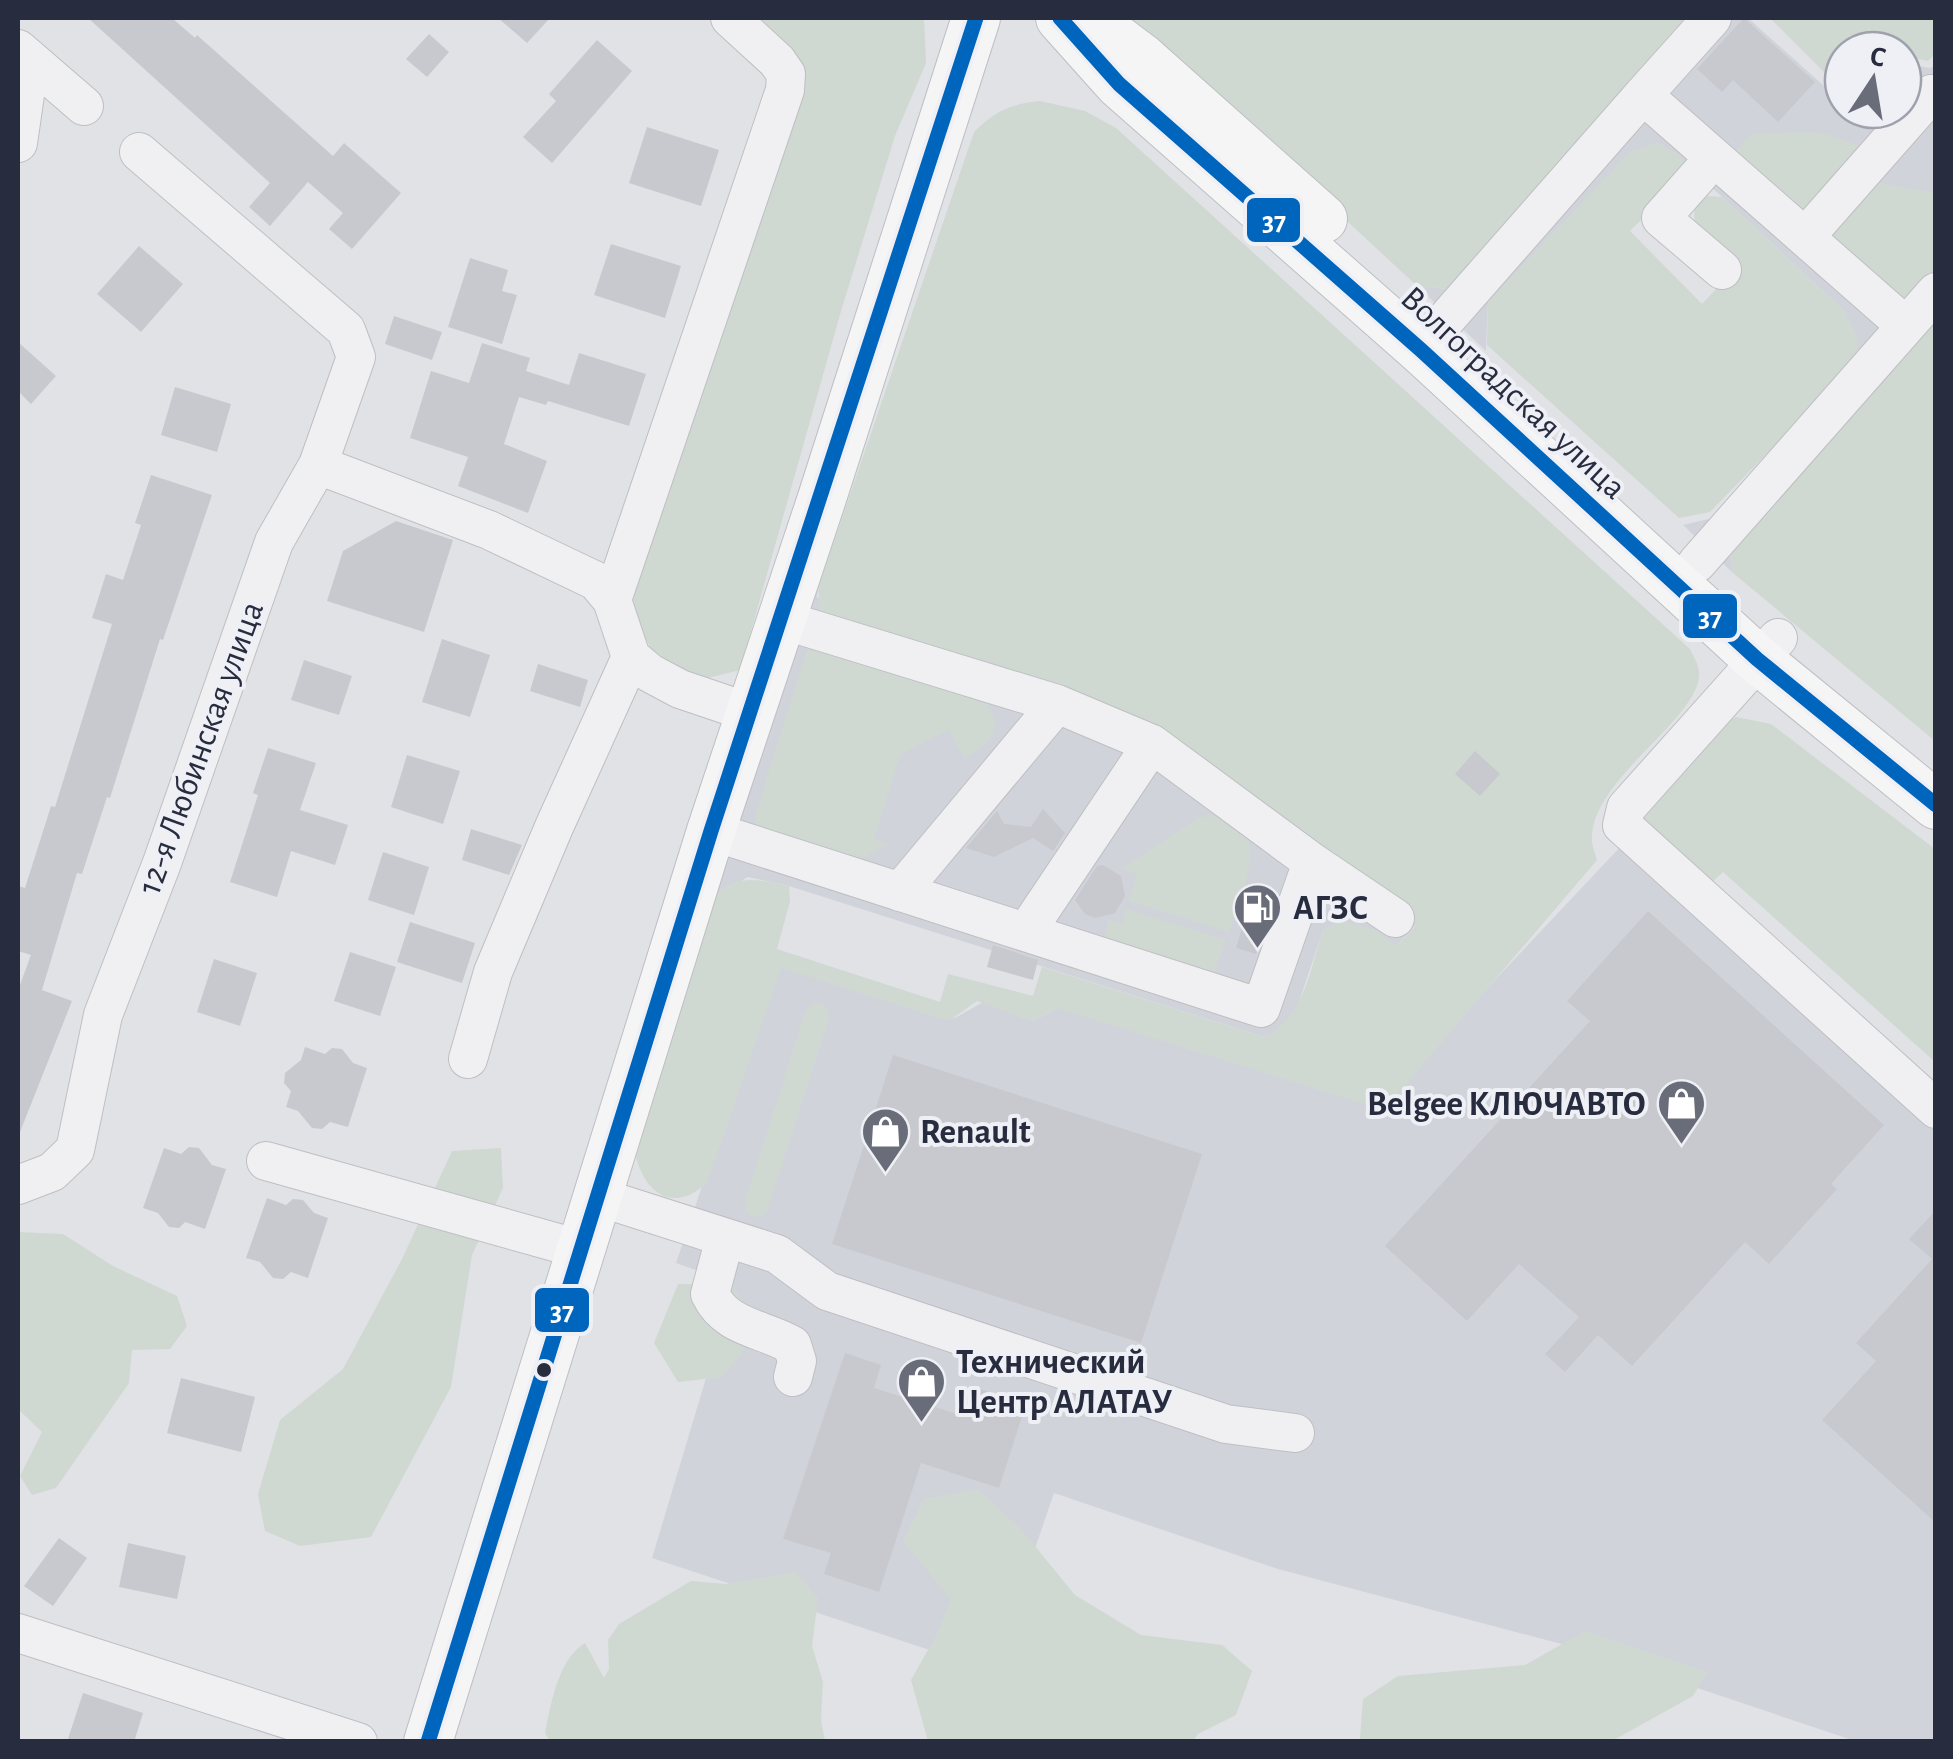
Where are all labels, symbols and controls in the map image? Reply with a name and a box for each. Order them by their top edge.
north arrow [1823,30,1923,130]
text: С [1867,42,1888,73]
line badge: 37 [1245,196,1302,244]
text: 37 [1262,208,1286,236]
street label: Волгоградская улица [1394,280,1632,506]
line badge: 37 [1681,592,1739,640]
street label: 12-я Любинская улица [132,597,270,899]
text: 37 [1698,604,1722,632]
fuel station icon: АГЗС [1232,882,1284,950]
place label: АГЗС [1293,891,1368,926]
shop icon: Belgee КЛЮЧАВТО [1655,1078,1707,1146]
place label: Belgee КЛЮЧАВТО [1367,1087,1646,1122]
shop icon: Renault [859,1106,911,1174]
place label: Renault [920,1115,1031,1150]
line badge: 37 [533,1286,591,1334]
text: 37 [550,1298,574,1326]
place label: Технический Центр АЛАТАУ [956,1345,1173,1420]
shop icon: Технический Центр АЛАТАУ [895,1356,947,1424]
unlabelled marker [534,1360,554,1380]

